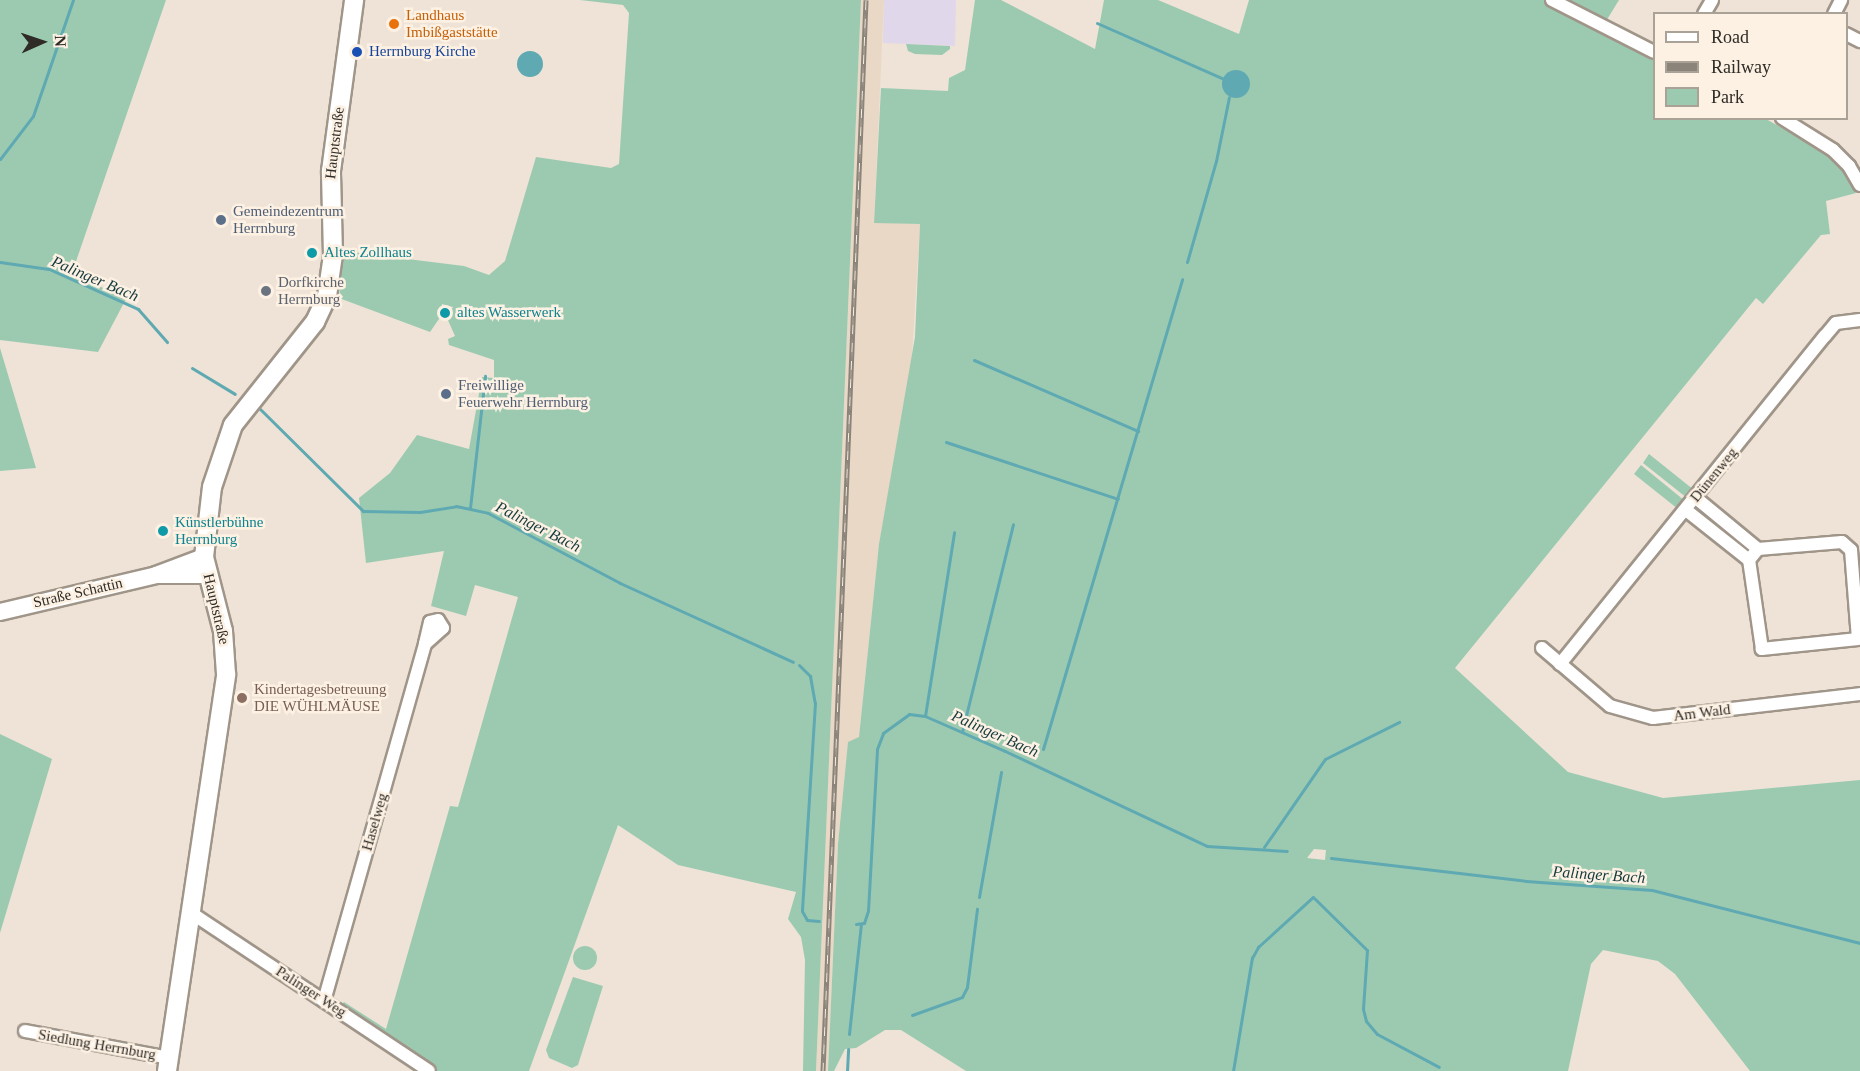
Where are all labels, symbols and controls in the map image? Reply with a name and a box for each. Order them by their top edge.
place label: Landhaus Imbißgaststätte [406,6,498,41]
north arrow [12,12,72,72]
legend [1653,12,1848,120]
marker: Landhaus Imbißgaststätte [387,17,401,31]
text: Road [1711,27,1749,47]
text: N [52,35,69,47]
place label: Herrnburg Kirche [369,43,476,61]
marker: Herrnburg Kirche [350,45,364,59]
text: Railway [1711,57,1771,77]
text: Park [1711,87,1744,107]
street label: Hauptstraße [322,106,348,180]
place label: Gemeindezentrum Herrnburg [233,202,344,237]
marker: Gemeindezentrum Herrnburg [214,213,228,227]
place label: Altes Zollhaus [324,244,412,262]
marker: Altes Zollhaus [305,246,319,260]
water label: Palinger Bach [49,252,141,306]
place label: Dorfkirche Herrnburg [278,273,344,308]
marker: Dorfkirche Herrnburg [259,284,273,298]
place label: altes Wasserwerk [457,304,561,322]
marker: altes Wasserwerk [438,306,452,320]
place label: Freiwillige Feuerwehr Herrnburg [458,376,588,411]
marker: Freiwillige Feuerwehr Herrnburg [439,387,453,401]
street label: Dünenweg [1687,444,1741,506]
water label: Palinger Bach [492,497,584,557]
place label: Künstlerbühne Herrnburg [175,513,263,548]
marker: Künstlerbühne Herrnburg [156,524,170,538]
street label: Hauptstraße [199,572,233,646]
street label: Straße Schattin [32,574,124,612]
place label: Kindertagesbetreuung DIE WÜHLMÄUSE [254,680,386,715]
marker: Kindertagesbetreuung DIE WÜHLMÄUSE [235,691,249,705]
street label: Am Wald [1672,701,1732,725]
water label: Palinger Bach [949,706,1041,762]
street label: Haselweg [358,791,392,853]
water label: Palinger Bach [1552,862,1646,888]
street label: Palinger Weg [272,962,350,1022]
street label: Siedlung Herrnburg [37,1026,157,1064]

